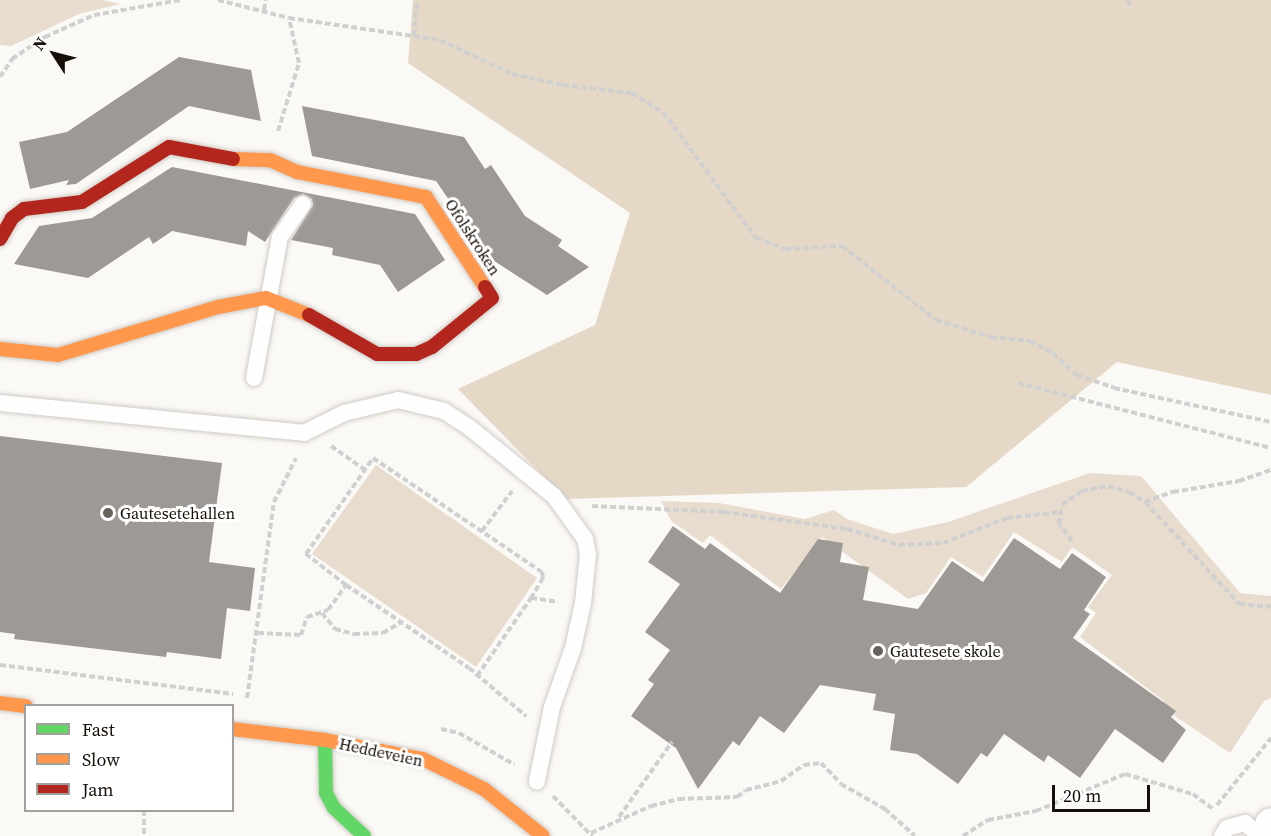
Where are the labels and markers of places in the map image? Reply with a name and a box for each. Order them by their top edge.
place label: Gautesetehallen [120,503,235,523]
marker: Gautesetehallen [101,506,115,520]
place label: Gautesete skole [890,641,1001,661]
marker: Gautesete skole [871,644,885,658]

